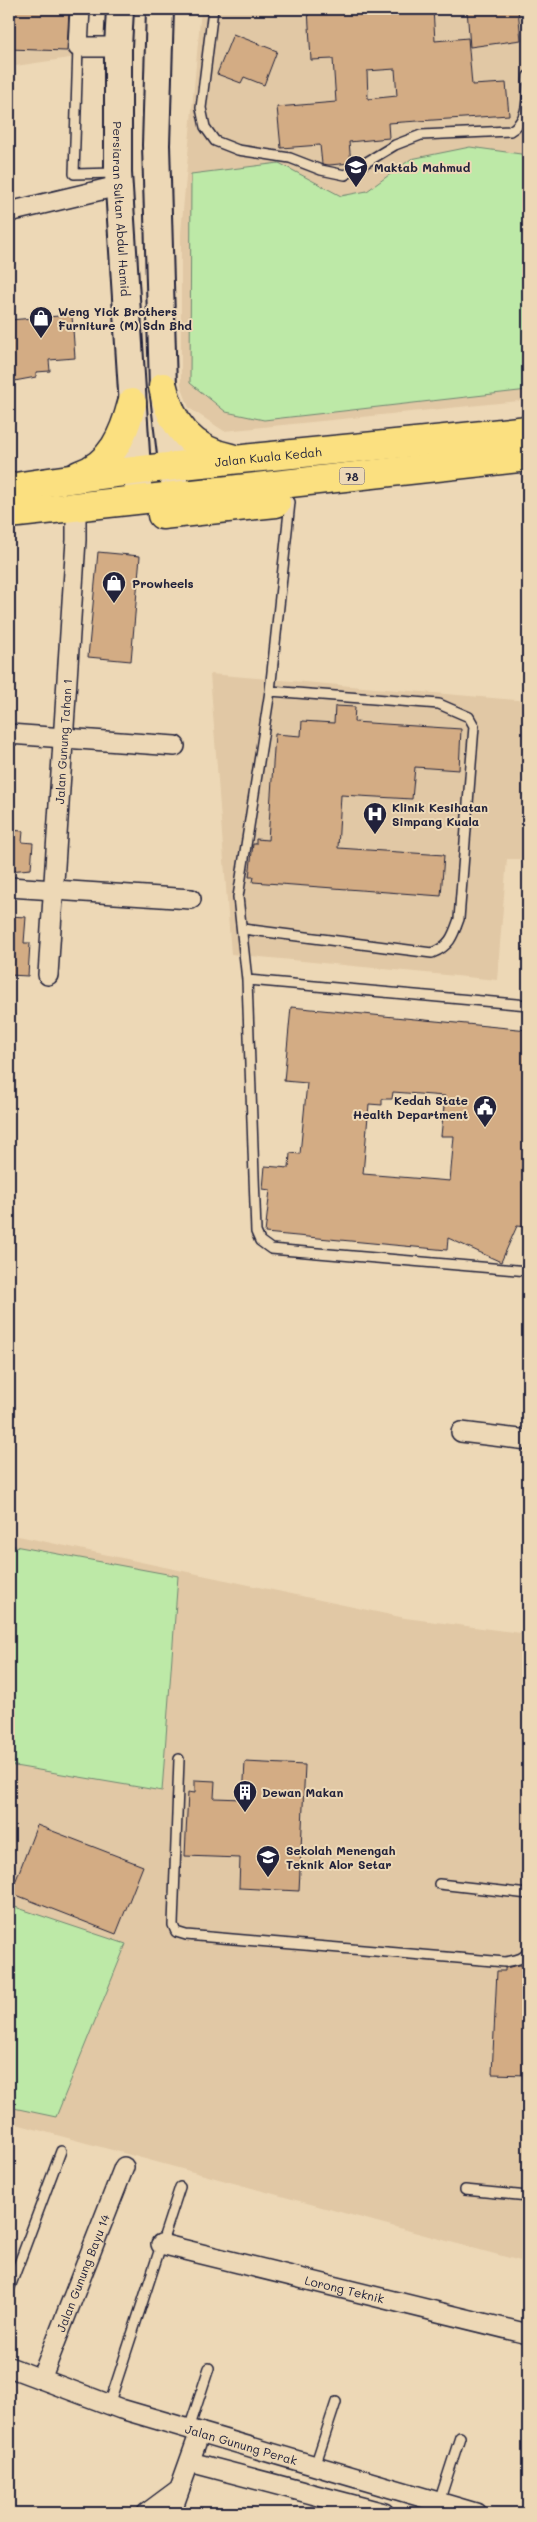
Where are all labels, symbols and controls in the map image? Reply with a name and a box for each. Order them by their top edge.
street label: Persiaran Sultan Abdul Hamid [110,121,134,297]
school or university icon: Maktab Mahmud [343,154,369,188]
place label: Maktab Mahmud [374,159,471,175]
place label: Weng Yick Brothers Furniture (M) Sdn Bhd [58,303,192,333]
shop icon: Weng Yick Brothers Furniture (M) Sdn Bhd [28,305,54,339]
street label: Jalan Kuala Kedah [214,443,322,470]
road number: 78 [340,468,364,484]
shop icon: Prowheels [101,570,127,604]
place label: Prowheels [132,575,194,591]
street label: Jalan Gunung Tahan 1 [51,678,75,805]
place label: Klinik Kesihatan Simpang Kuala [392,799,488,829]
hospital icon: Klinik Kesihatan Simpang Kuala [362,801,388,835]
place label: Kedah State Health Department [353,1092,468,1122]
public building icon: Kedah State Health Department [472,1094,498,1128]
building icon: Dewan Makan [232,1779,258,1813]
place label: Dewan Makan [262,1784,343,1800]
place label: Sekolah Menengah Teknik Alor Setar [286,1842,396,1872]
school or university icon: Sekolah Menengah Teknik Alor Setar [255,1844,281,1878]
street label: Jalan Gunung Bayu 14 [52,2212,113,2334]
street label: Lorong Teknik [303,2272,386,2306]
street label: Jalan Gunung Perak [183,2420,299,2468]

